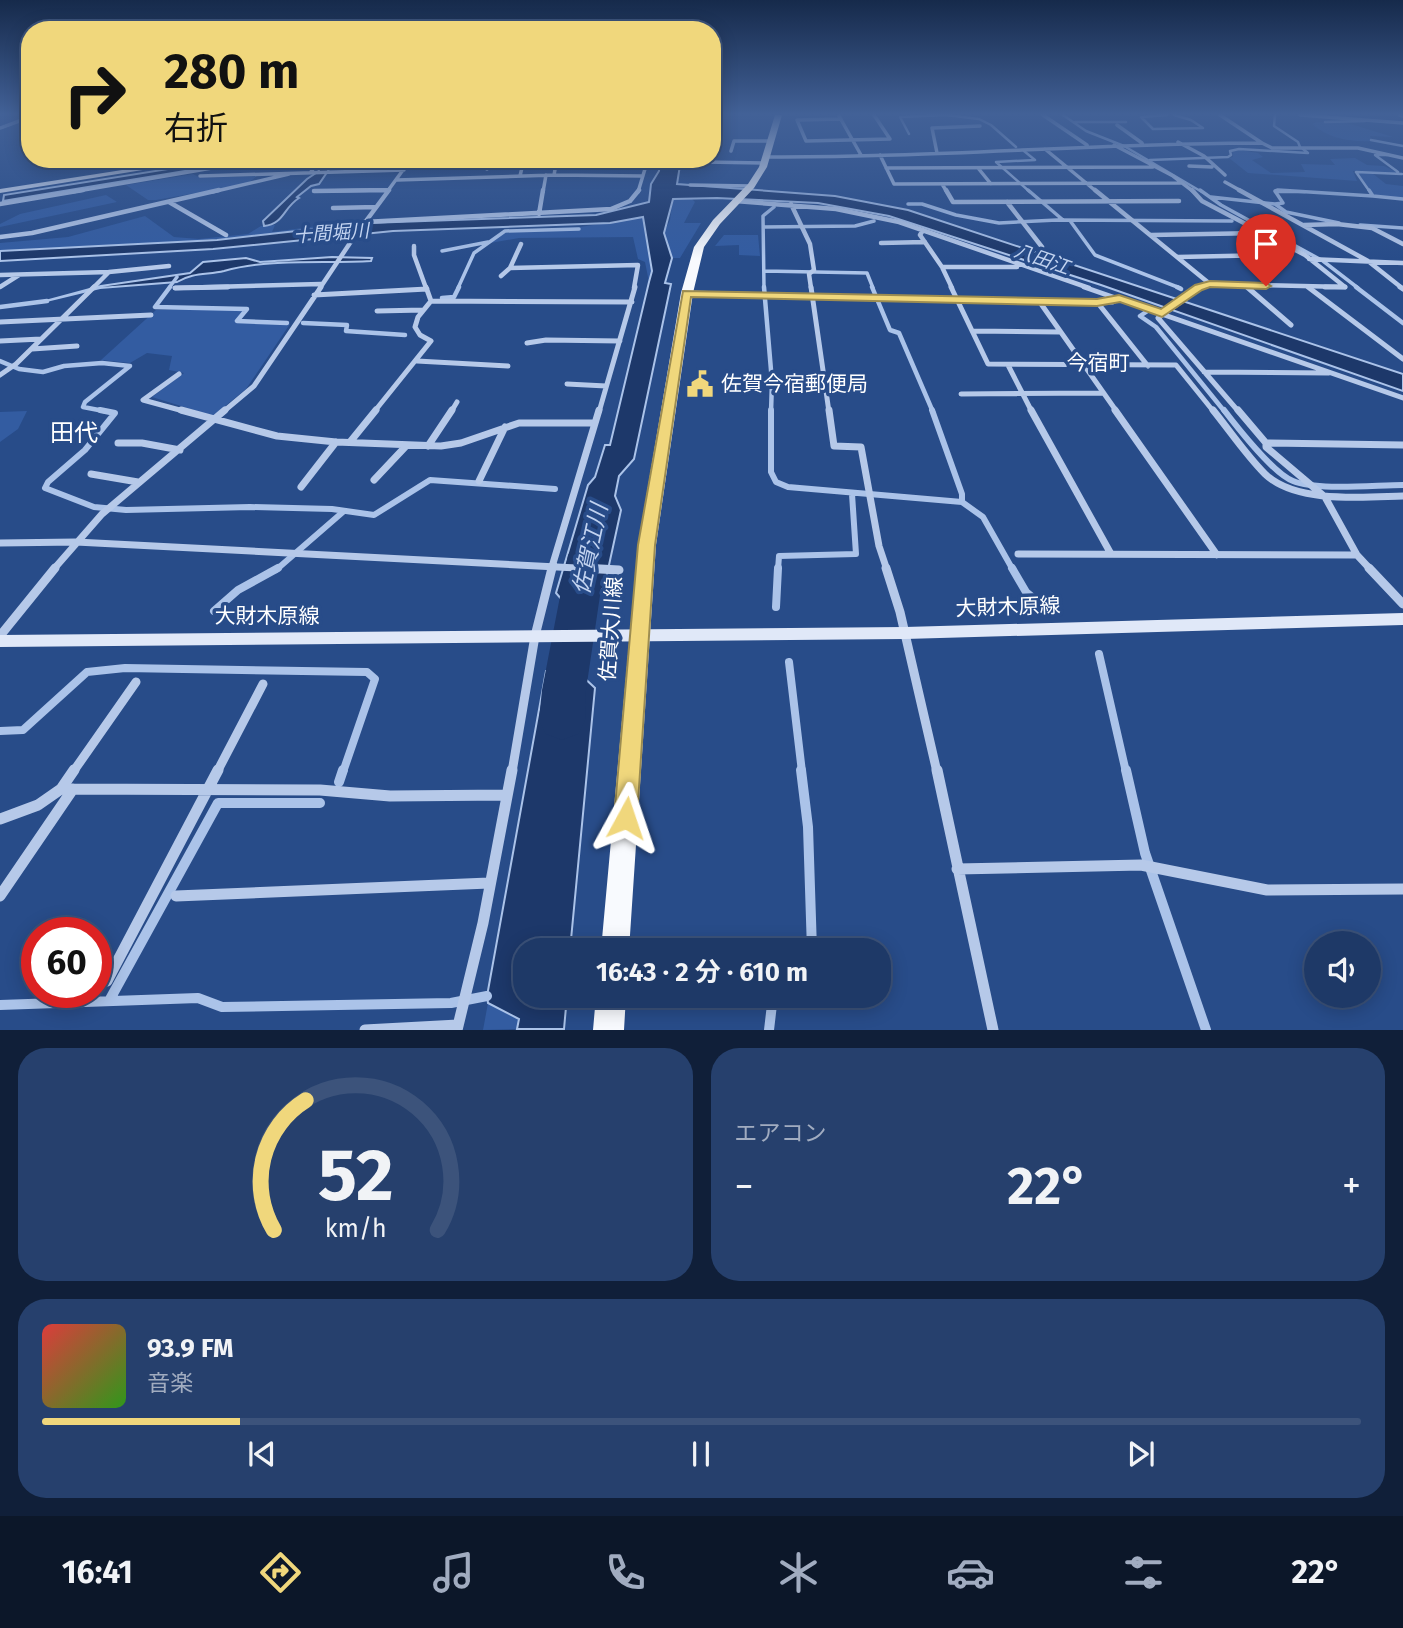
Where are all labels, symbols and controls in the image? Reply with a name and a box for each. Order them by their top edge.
text: 280 m [164,42,300,101]
icon: right [49,49,140,140]
text: 右折 [164,109,228,147]
pin [1236,214,1296,286]
water label: 十間堀川 [292,219,372,247]
icon: arrive [1247,225,1285,263]
water label: 八田江 [1011,239,1075,280]
district label: 今宿町 [1067,350,1130,376]
public building icon: 佐賀今宿郵便局 [685,369,715,399]
place label: 佐賀今宿郵便局 [721,371,868,397]
district label: 田代 [50,419,98,447]
water label: 佐賀江川 [567,498,614,597]
street label: 佐賀大川線 [594,576,628,682]
street label: 大財木原線 [955,592,1061,622]
street label: 大財木原線 [215,603,320,629]
position arrow [589,781,663,855]
speed limit sign: 60 [21,917,112,1008]
map controls [1304,931,1381,1008]
button: sound [1304,931,1381,1008]
text: 16:43 · 2 分 · 610 m [596,957,808,988]
text: エアコン [735,1119,827,1147]
text: 52 [317,1133,393,1220]
text: 22° [1007,1155,1088,1218]
text: − [735,1163,754,1209]
text: + [1342,1163,1361,1209]
text: km/h [324,1214,386,1244]
text: 93.9 FM [147,1333,233,1364]
text: 音楽 [147,1369,193,1397]
icon: previous [243,1435,281,1473]
icon: pause [682,1435,720,1473]
icon: next [1122,1435,1160,1473]
icon: directions [256,1548,305,1597]
icon: music [429,1548,478,1597]
icon: phone [601,1548,650,1597]
icon: climate [774,1548,823,1597]
icon: car [946,1548,995,1597]
icon: filters [1119,1548,1168,1597]
text: 16:41 [62,1553,133,1591]
text: 22° [1291,1553,1341,1591]

